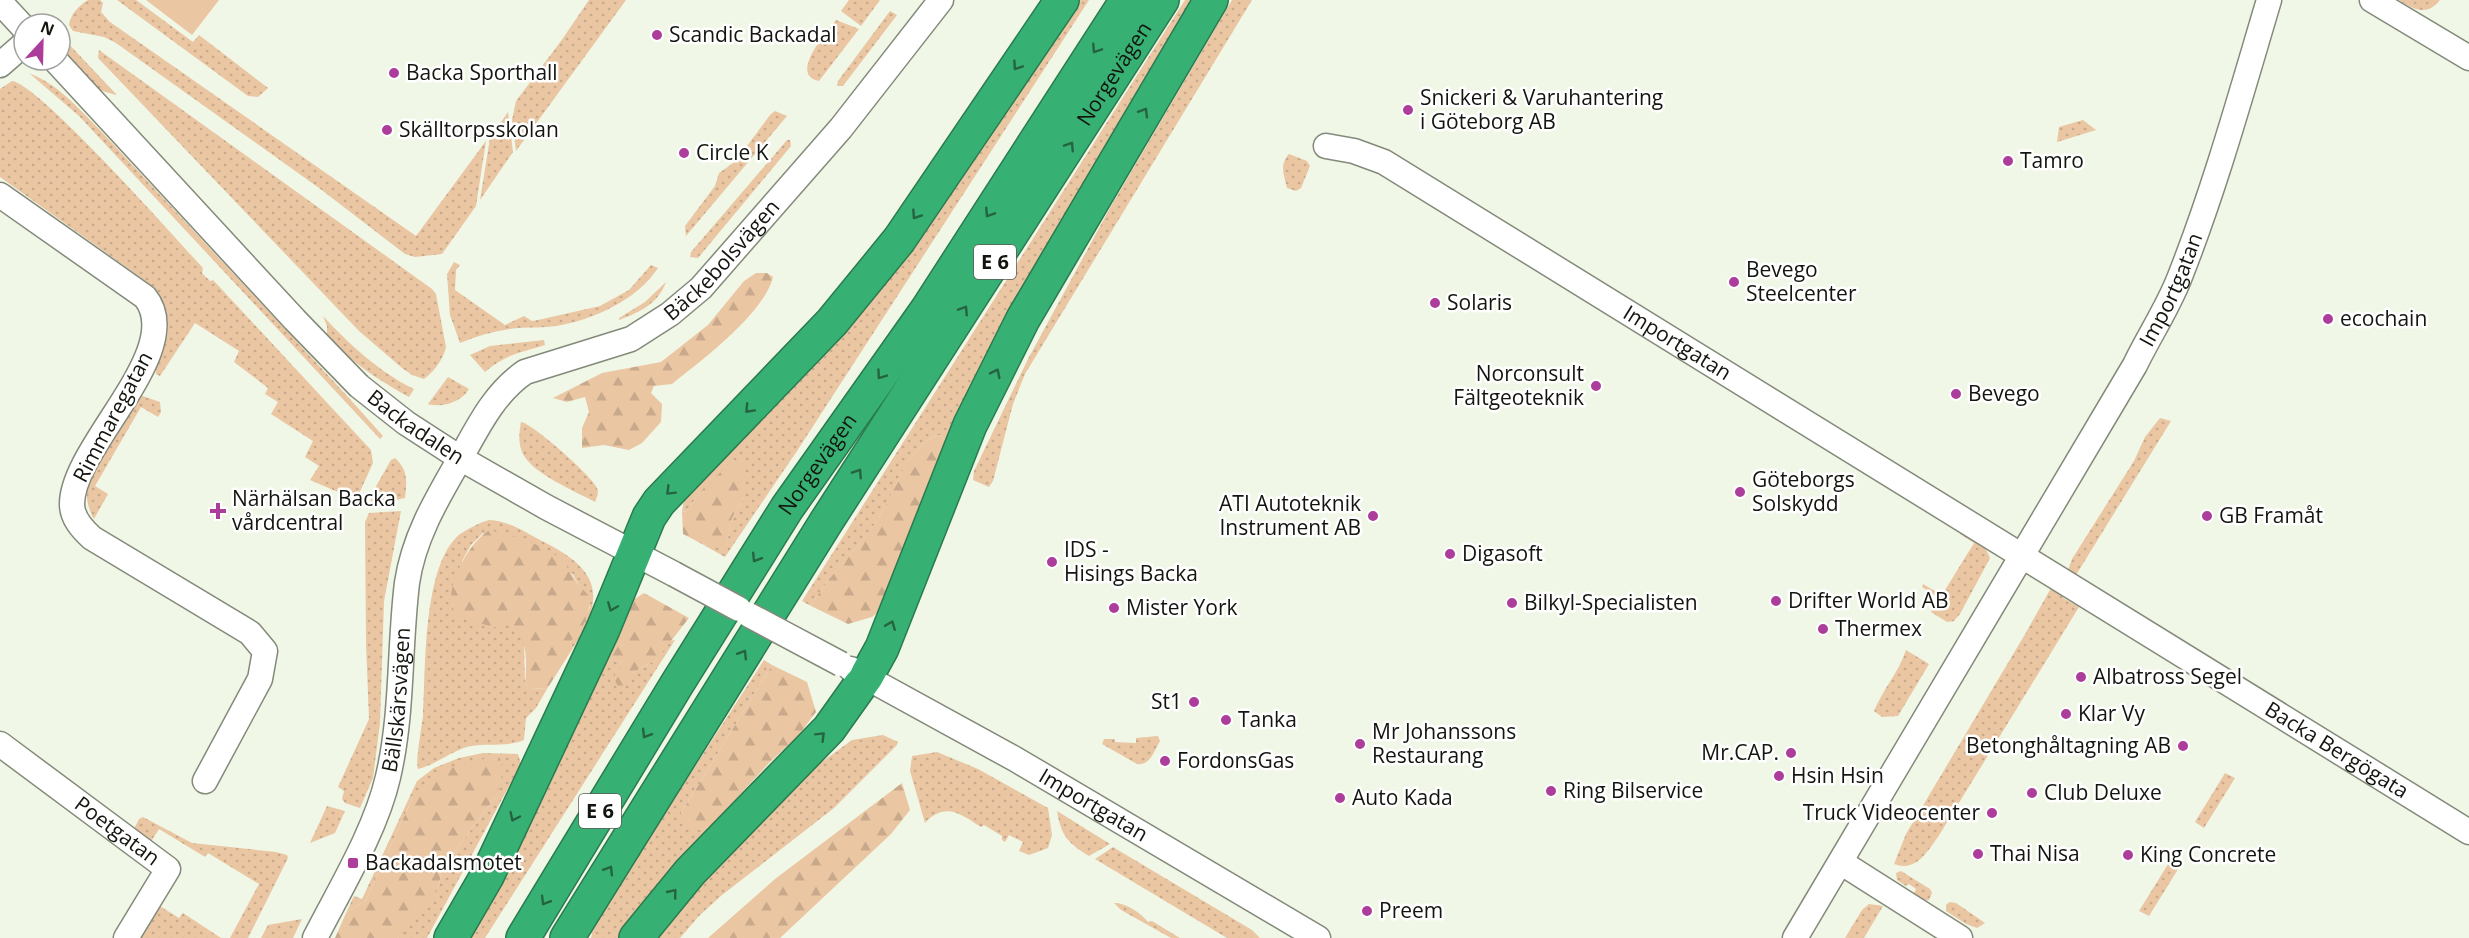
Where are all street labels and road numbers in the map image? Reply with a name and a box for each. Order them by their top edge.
street label: Norgevägen [1070,16,1157,131]
street label: Bäckebolsvägen [657,193,785,326]
street label: Importgatan [2132,229,2208,351]
road number: E 6 [974,245,1016,279]
street label: Importgatan [1618,298,1737,386]
street label: Rimmaregatan [66,346,158,487]
street label: Backadalen [362,383,470,470]
street label: Norgevägen [771,407,863,520]
street label: Bällskärsvägen [374,627,416,775]
street label: Backa Bergögata [2260,694,2414,804]
street label: Importgatan [1034,761,1153,847]
street label: Poetgatan [69,789,166,871]
road number: E 6 [579,794,621,828]

